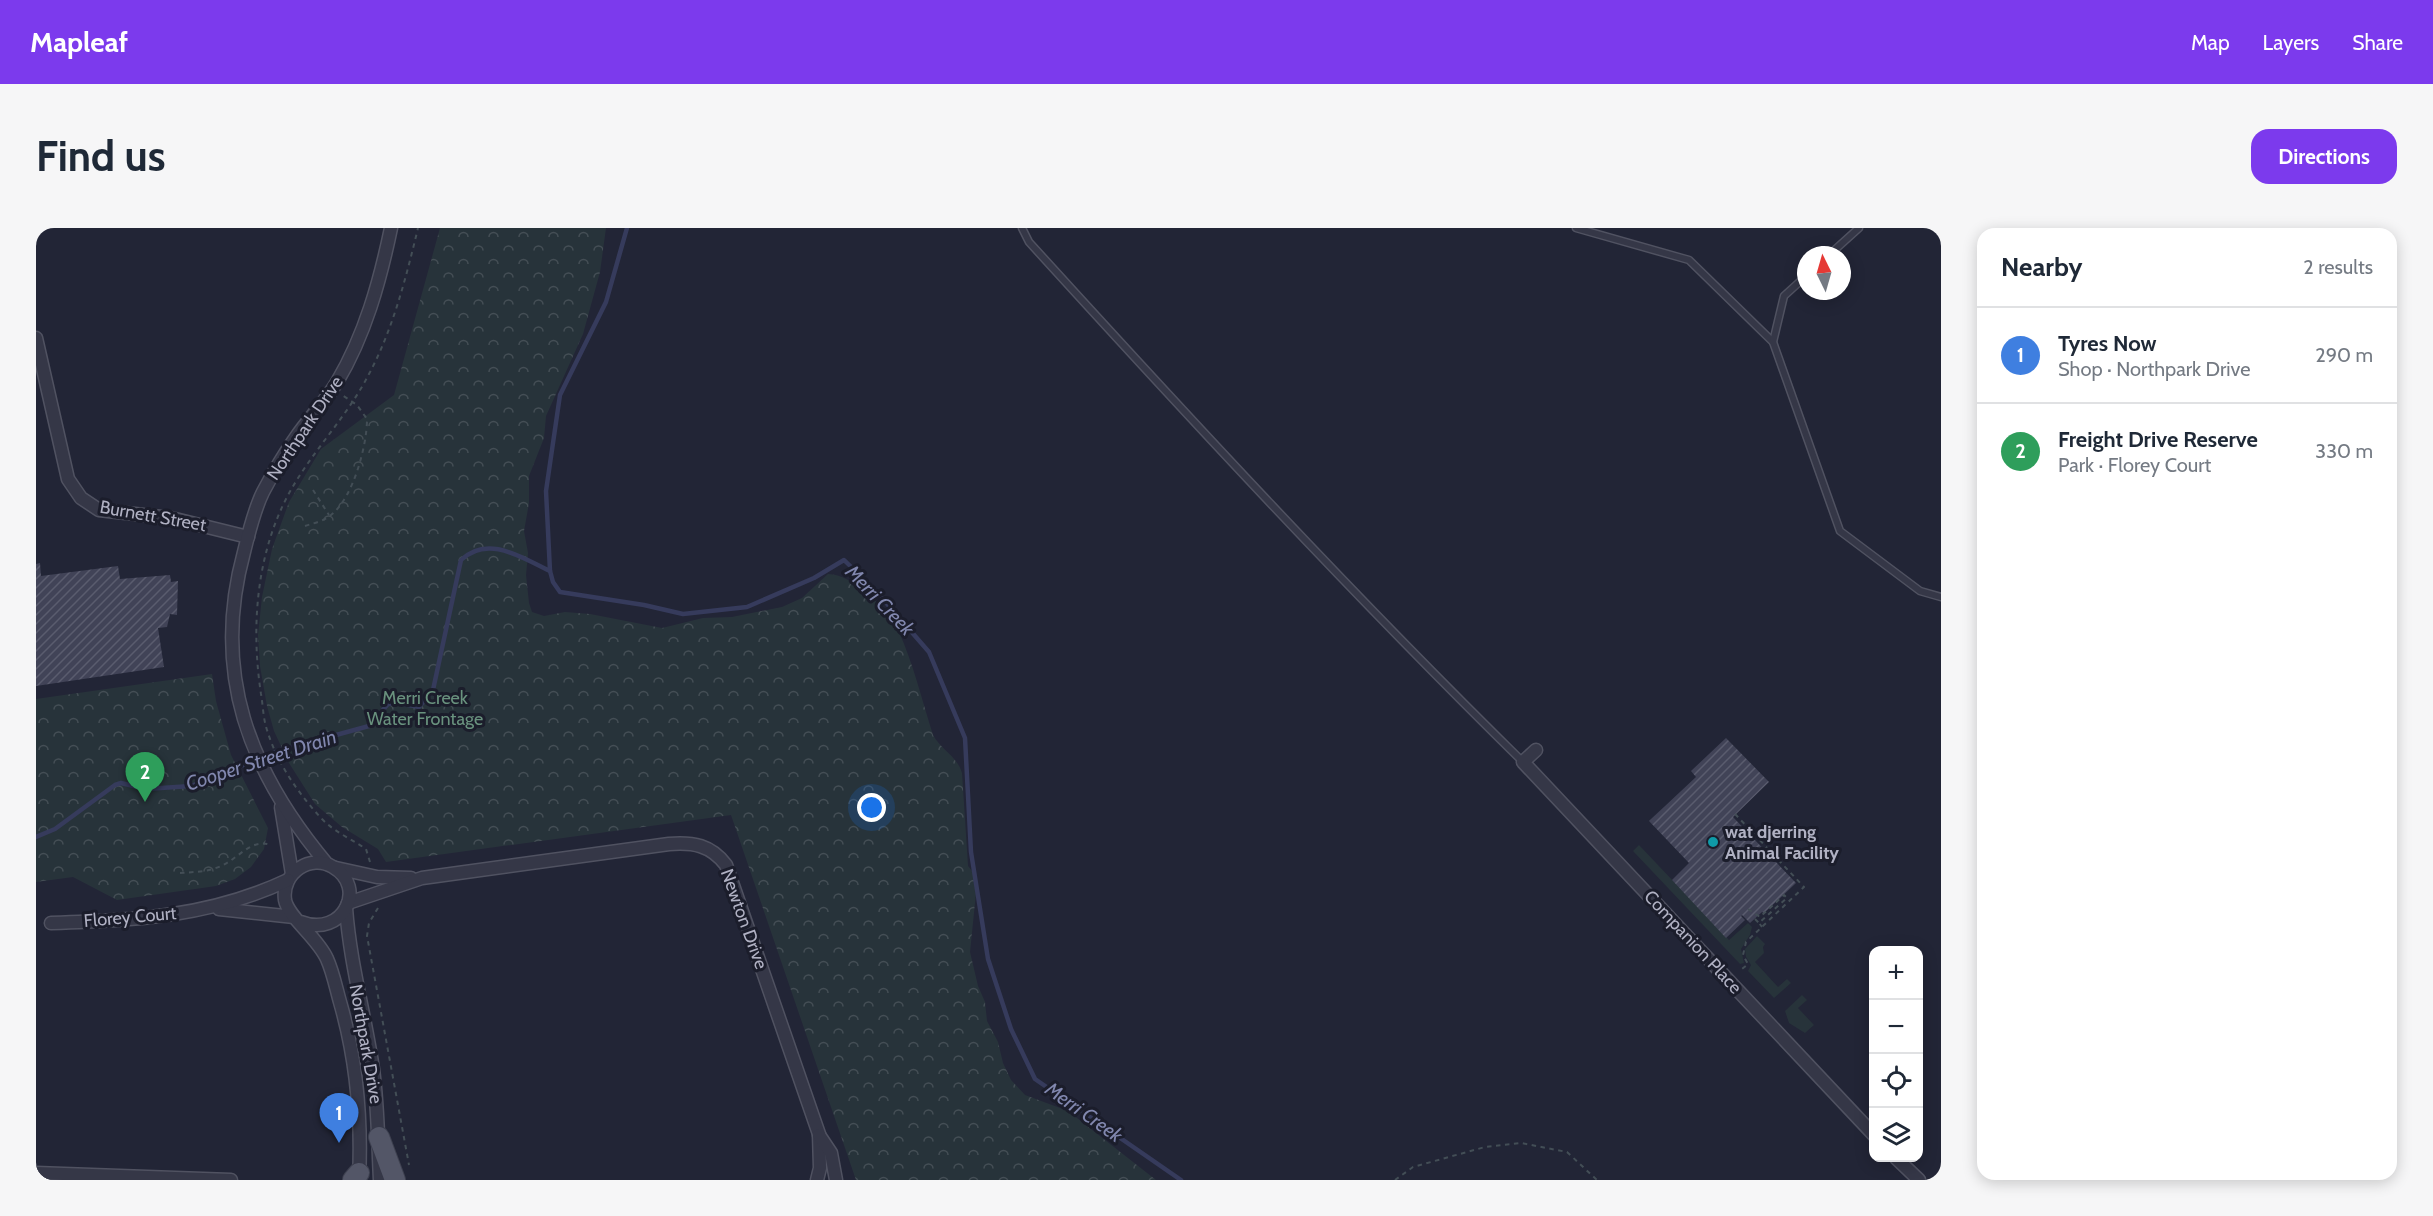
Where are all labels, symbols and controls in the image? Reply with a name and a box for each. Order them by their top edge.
text: Mapleaf [30,25,128,59]
text: Map [2191,30,2230,55]
text: Layers [2263,30,2319,55]
text: Share [2352,30,2403,55]
button: Directions [2251,129,2397,184]
text: Find us [36,130,165,182]
north arrow [1797,246,1851,300]
text: Nearby [2001,251,2082,283]
text: 2 results [2303,255,2373,279]
text: Tyres Now [2058,330,2157,357]
text: 1 [2017,343,2024,367]
text: 290 m [2315,343,2373,367]
text: Shop · Northpark Drive [2058,357,2250,381]
street label: Northpark Drive [262,372,348,484]
text: Freight Drive Reserve [2058,426,2258,453]
text: 2 [2015,439,2026,463]
text: 330 m [2315,439,2373,463]
text: Park · Florey Court [2058,453,2211,477]
street label: Burnett Street [98,496,208,536]
water label: Merri Creek [840,559,920,641]
park label: Merri Creek Water Frontage [367,687,483,730]
water label: Cooper Street Drain [183,724,339,796]
pin: 2 [126,752,164,802]
your location [857,793,886,822]
place label: wat djerring Animal Facility [1725,821,1839,864]
marker: wat djerring Animal Facility [1706,835,1720,849]
street label: Newton Drive [716,866,772,972]
street label: Companion Place [1639,886,1747,998]
street label: Florey Court [83,902,177,932]
map controls [1869,946,1923,1162]
button: + [1869,946,1923,1000]
street label: Northpark Drive [345,983,387,1105]
button: − [1869,1000,1923,1054]
button: locate [1869,1054,1923,1108]
water label: Merri Creek [1040,1076,1128,1148]
pin: 1 [320,1094,358,1143]
button: layers [1869,1108,1923,1162]

